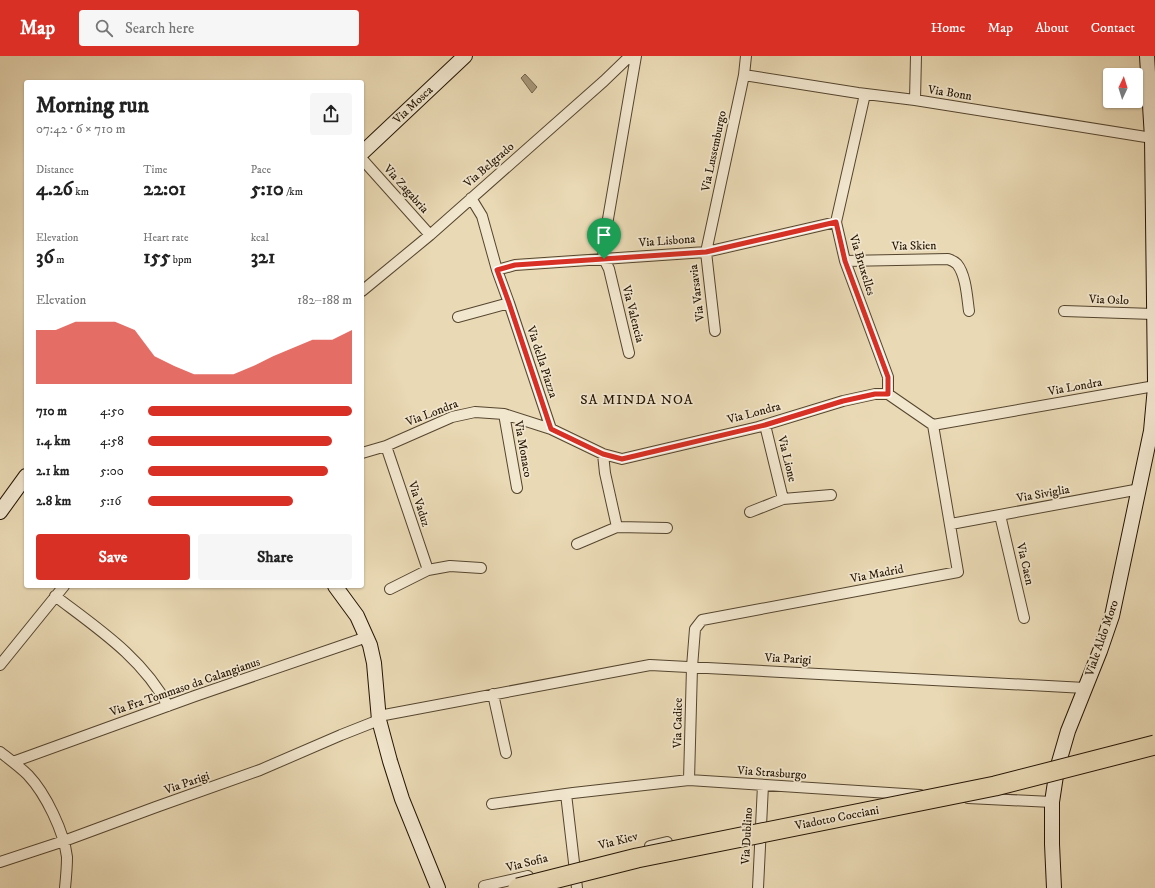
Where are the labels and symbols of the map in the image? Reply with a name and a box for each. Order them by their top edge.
north arrow [1103,68,1143,108]
street label: Via Mosca [389,82,437,128]
street label: Via Bonn [926,82,974,104]
street label: Via Lussemburgo [698,109,730,194]
street label: Via Belgrado [460,139,517,192]
street label: Via Zagabria [380,161,432,217]
pin [587,218,621,259]
street label: Via Lisbona [637,231,697,251]
street label: Via Bruxelles [845,232,878,297]
street label: Via Skien [890,238,937,254]
street label: Via Varsavia [686,263,708,323]
street label: Via Valencia [618,283,648,345]
street label: Via Oslo [1088,292,1129,308]
street label: Via della Piazza [523,323,561,401]
street label: Via Londra [1046,375,1104,399]
district label: SA MINDA NOA [580,391,694,409]
street label: Via Londra [403,396,461,430]
street label: Via Londra [725,398,783,428]
street label: Via Monaco [510,419,535,479]
street label: Via Lione [774,433,800,484]
street label: Via Vaduz [404,478,433,529]
street label: Via Siviglia [1014,482,1072,506]
street label: Via Caen [1013,541,1037,587]
street label: Via Madrid [848,561,905,587]
street label: Viale Aldo Moro [1082,598,1122,679]
street label: Via Parigi [763,650,812,668]
street label: Via Fra Tommaso da Calangianus [107,654,262,720]
street label: Via Cadice [670,698,686,749]
street label: Via Strasburgo [736,763,807,783]
street label: Via Parigi [161,768,212,798]
street label: Viadotto Cocciani [793,802,880,834]
street label: Via Dublino [738,807,756,866]
street label: Via Kiev [596,829,640,853]
street label: Via Sofia [504,850,550,876]

